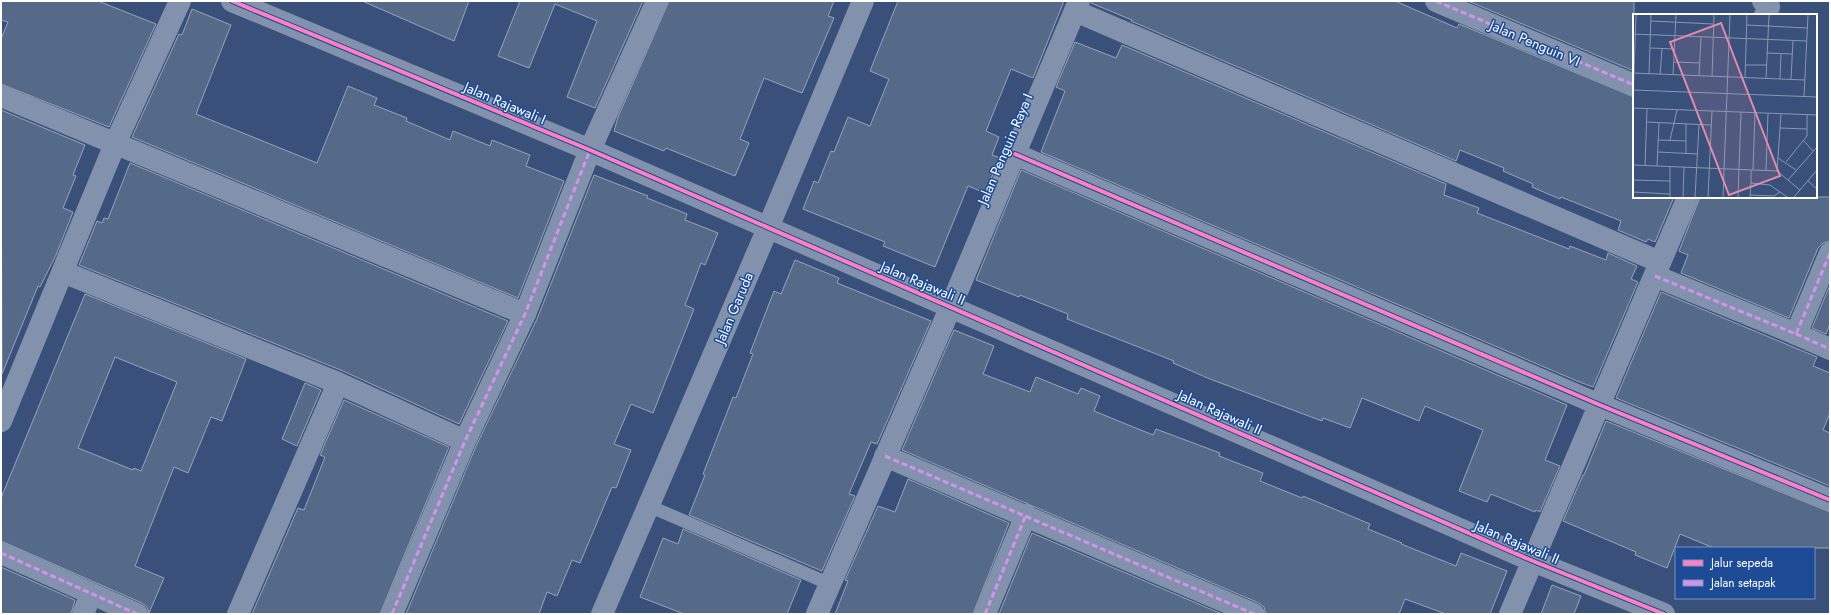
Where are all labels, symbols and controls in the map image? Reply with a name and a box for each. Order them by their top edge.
street label: Jalan Penguin VI [1485,14,1583,71]
inset map [1633,14,1817,198]
street label: Jalan Rajawali I [459,76,549,129]
street label: Jalan Penguin Raya I [972,90,1037,210]
street label: Jalan Rajawali II [876,255,969,310]
street label: Jalan Garuda [709,269,758,349]
street label: Jalan Rajawali II [1173,384,1265,440]
street label: Jalan Rajawali II [1470,514,1563,569]
legend [1675,547,1815,599]
text: Jalur sepeda [1709,554,1773,572]
text: Jalan setapak [1709,574,1776,592]

